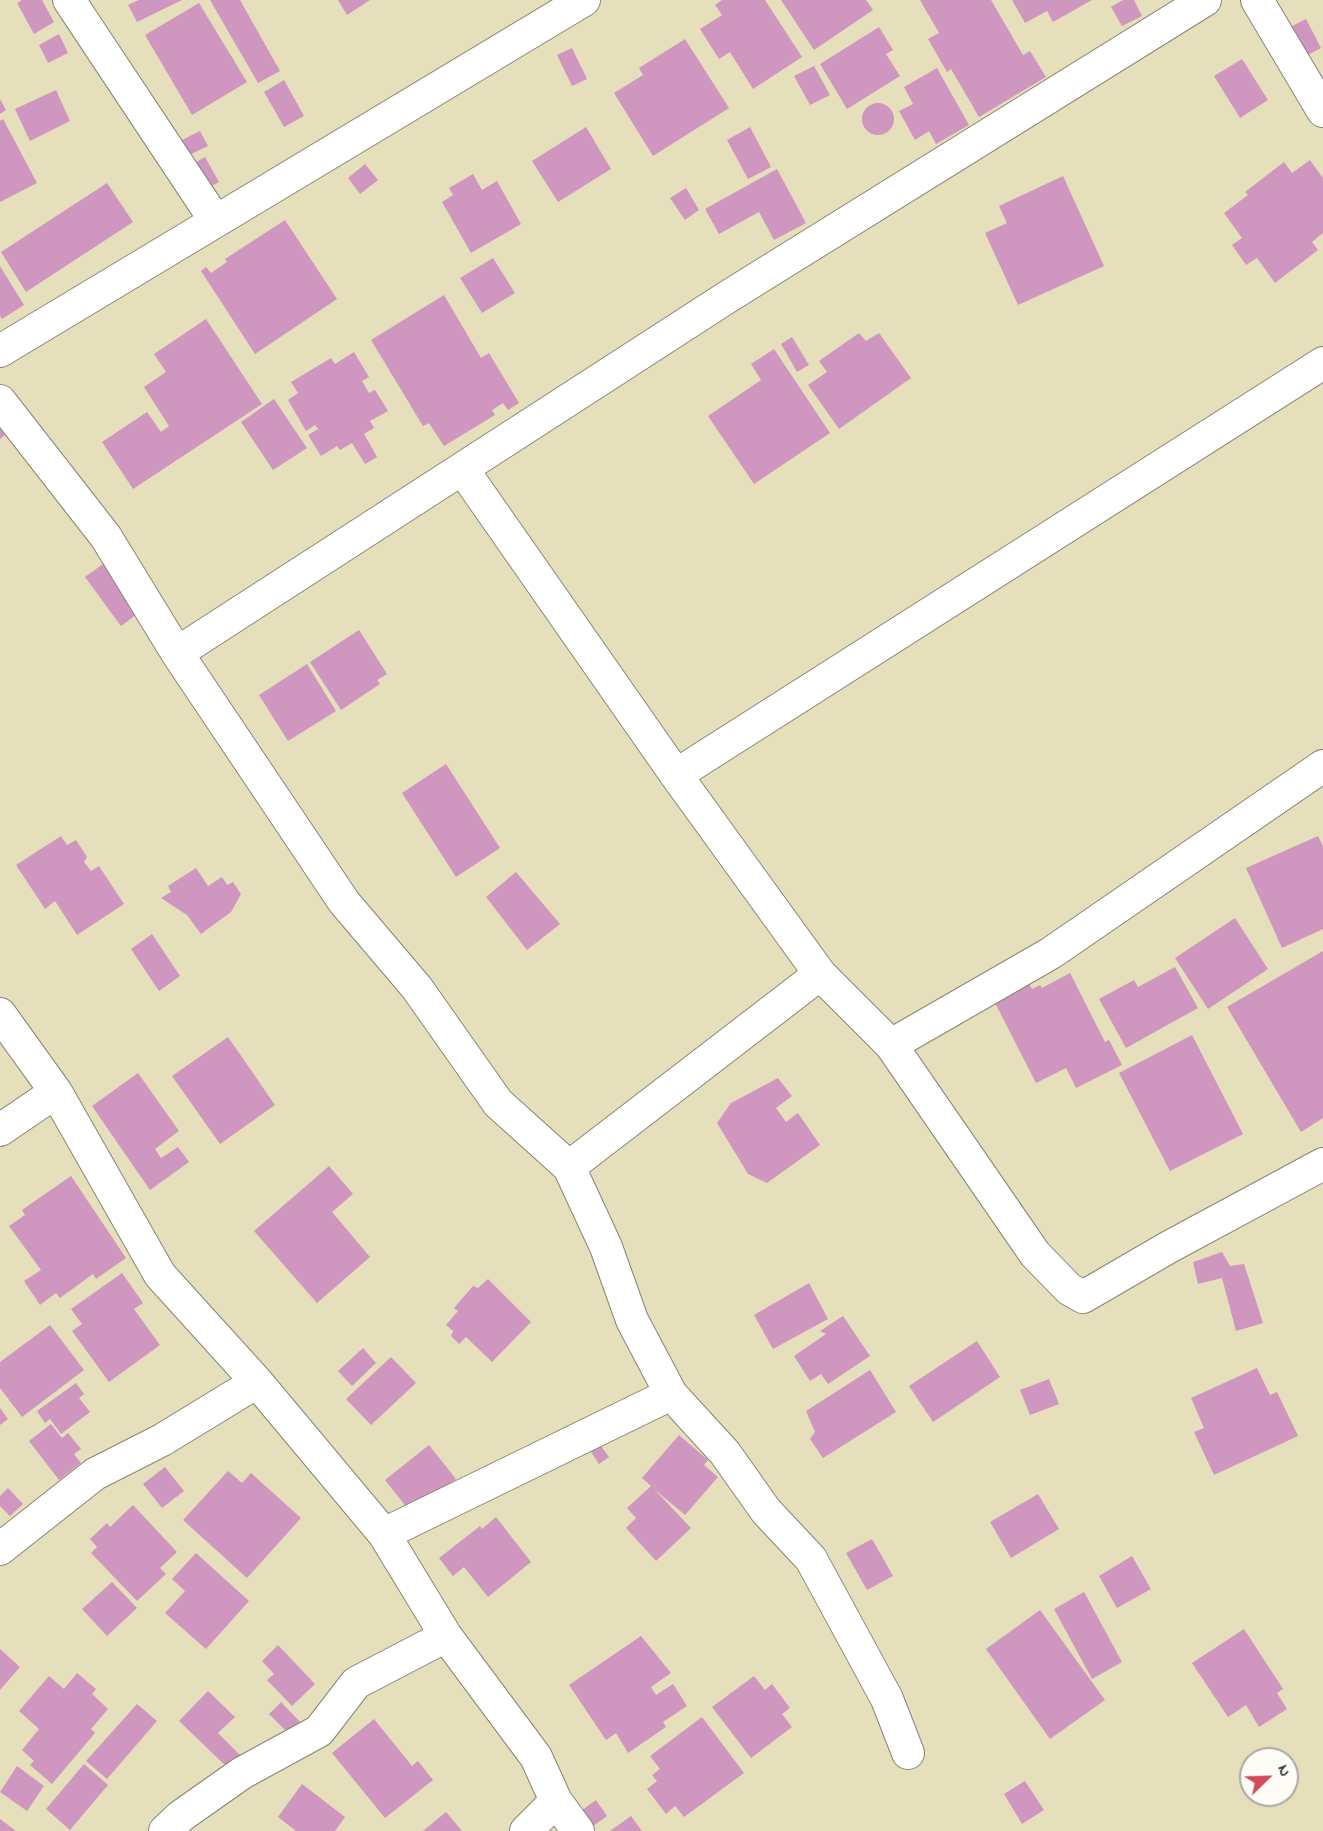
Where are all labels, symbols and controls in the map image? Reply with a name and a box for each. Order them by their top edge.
north arrow [1239,1747,1299,1807]
text: N [1271,1761,1297,1780]

